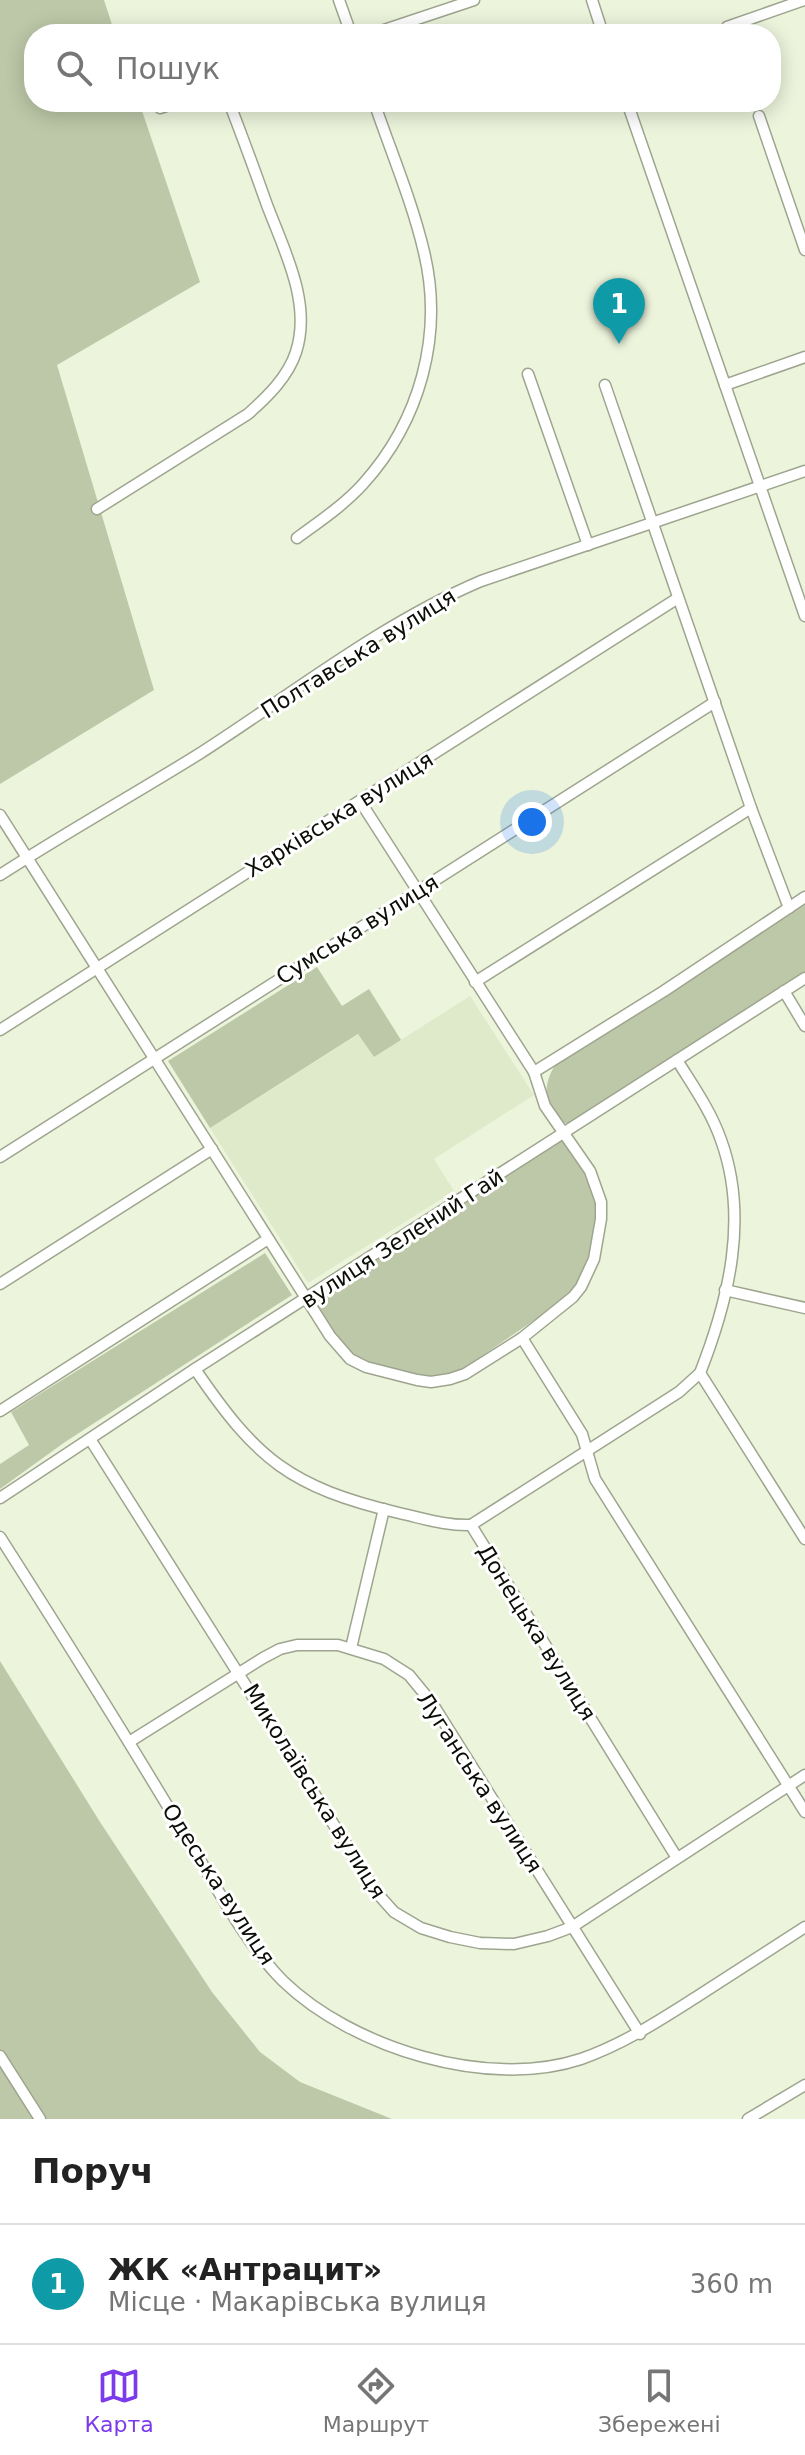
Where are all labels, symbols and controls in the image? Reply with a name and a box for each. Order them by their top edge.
search box [24,24,781,112]
icon: search [52,46,96,90]
text: Пошук [116,51,220,86]
pin: 1 [593,278,645,344]
street label: Полтавська вулиця [256,583,460,724]
street label: Харківська вулиця [241,747,438,882]
your location [512,802,552,842]
street label: Сумська вулиця [272,869,443,989]
street label: вулиця Зелений Гай [297,1164,508,1313]
street label: Донецька вулиця [472,1540,601,1725]
street label: Миколаївська вулиця [238,1679,391,1903]
street label: Луганська вулиця [412,1687,547,1877]
street label: Одеська вулиця [157,1799,280,1970]
text: Поруч [32,2151,154,2191]
text: ЖК «Антрацит» [108,2252,382,2287]
text: 1 [49,2269,67,2299]
text: 360 m [690,2269,773,2299]
text: Місце · Макарівська вулиця [108,2287,487,2317]
tab: Карта [84,2364,154,2437]
tab: Маршрут [323,2364,429,2437]
tab: Збережені [598,2364,721,2437]

